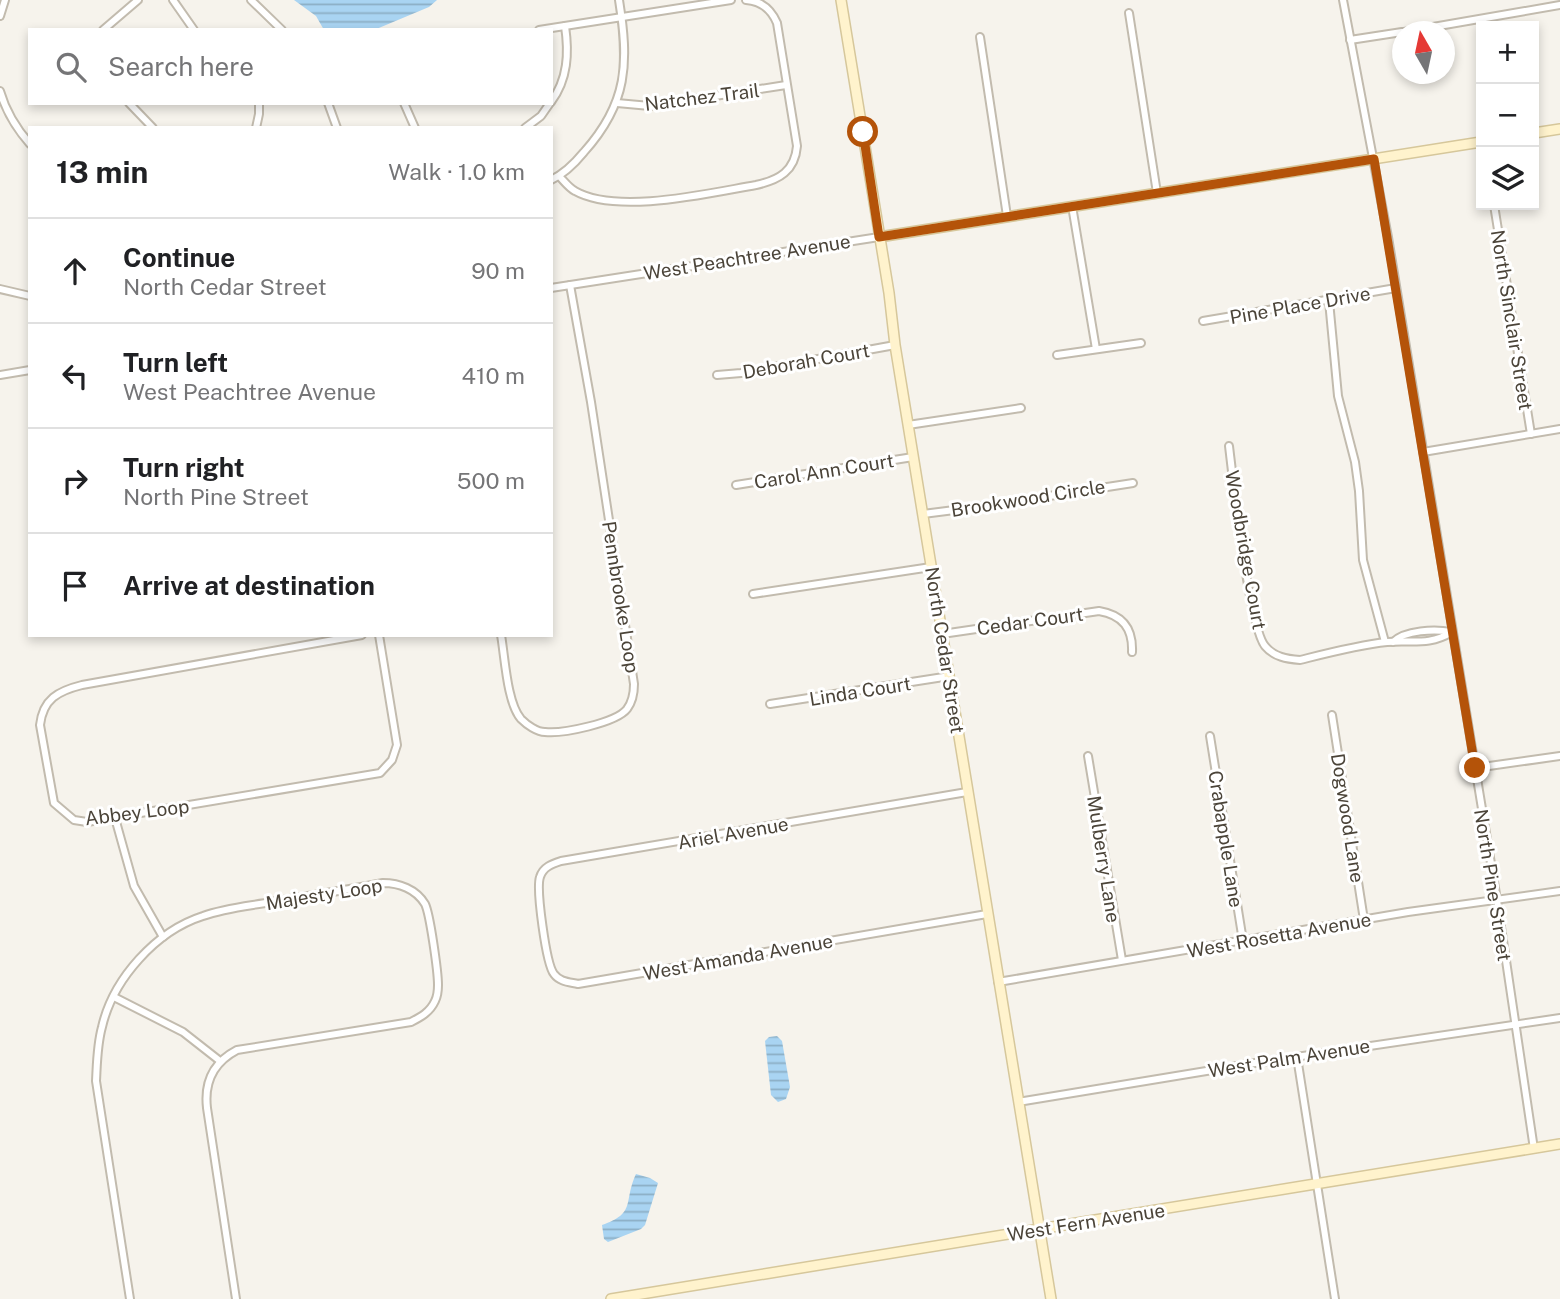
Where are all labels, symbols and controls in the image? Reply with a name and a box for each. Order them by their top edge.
north arrow [1392,21,1455,84]
map controls [1476,21,1539,210]
button: + [1476,21,1539,84]
search box [28,28,553,105]
icon: search [52,48,90,86]
text: Search here [108,51,254,82]
street label: Natchez Trail [643,79,761,115]
button: − [1476,84,1539,147]
route start [847,116,878,147]
button: layers [1476,147,1539,210]
text: 13 min [56,154,148,190]
text: Walk · 1.0 km [388,158,525,185]
street label: North Sinclair Street [1487,228,1537,412]
street label: West Peachtree Avenue [642,230,852,284]
text: Continue [123,242,235,273]
icon: ahead [56,252,94,290]
text: 90 m [471,257,525,284]
text: North Cedar Street [123,273,327,300]
street label: Pine Place Drive [1228,282,1372,328]
street label: Deborah Court [741,339,871,383]
text: Turn left [123,347,228,378]
icon: left [56,357,94,395]
text: 410 m [462,362,525,389]
text: West Peachtree Avenue [123,378,376,405]
street label: Carol Ann Court [752,449,896,493]
text: Turn right [123,452,245,483]
icon: right [56,462,94,500]
text: 500 m [457,467,525,494]
street label: Woodbridge Court [1221,469,1271,631]
street label: Brookwood Circle [949,475,1107,521]
text: North Pine Street [123,483,309,510]
street label: Pennbrooke Loop [598,519,644,675]
street label: North Cedar Street [921,565,969,735]
icon: arrive [56,567,94,605]
text: Arrive at destination [123,570,375,601]
street label: Cedar Court [975,603,1085,639]
street label: Linda Court [808,672,912,710]
street label: Dogwood Lane [1327,752,1369,884]
route end [1459,752,1490,783]
street label: Crabapple Lane [1204,769,1248,909]
street label: Mulberry Lane [1083,794,1125,924]
street label: Abbey Loop [84,795,190,829]
street label: North Pine Street [1470,807,1516,963]
street label: Ariel Avenue [676,812,790,854]
street label: Majesty Loop [264,874,384,914]
street label: West Rosetta Avenue [1185,908,1373,962]
street label: West Amanda Avenue [641,929,835,985]
street label: West Palm Avenue [1206,1034,1372,1082]
street label: West Fern Avenue [1006,1199,1166,1245]

